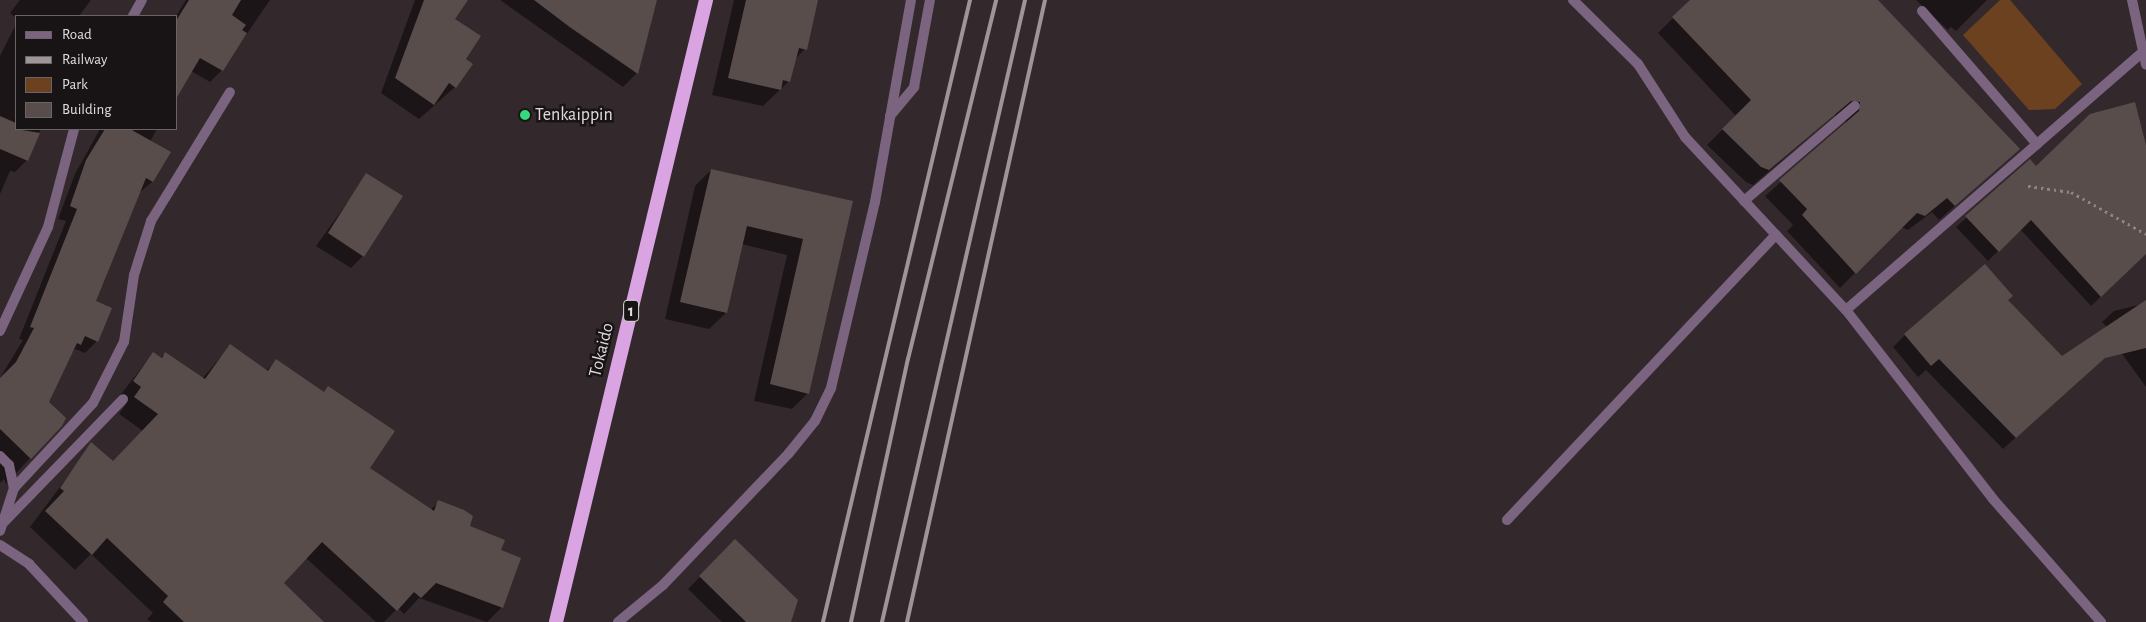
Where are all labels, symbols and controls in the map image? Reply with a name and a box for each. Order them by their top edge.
legend [15,15,178,130]
text: Road [62,27,92,42]
text: Railway [62,52,107,67]
text: Park [62,77,88,92]
text: Building [62,102,112,117]
place label: Tenkaippin [535,104,613,126]
marker: Tenkaippin [519,109,531,121]
road number: 1 [622,298,640,324]
street label: Tokaido [585,321,619,379]

